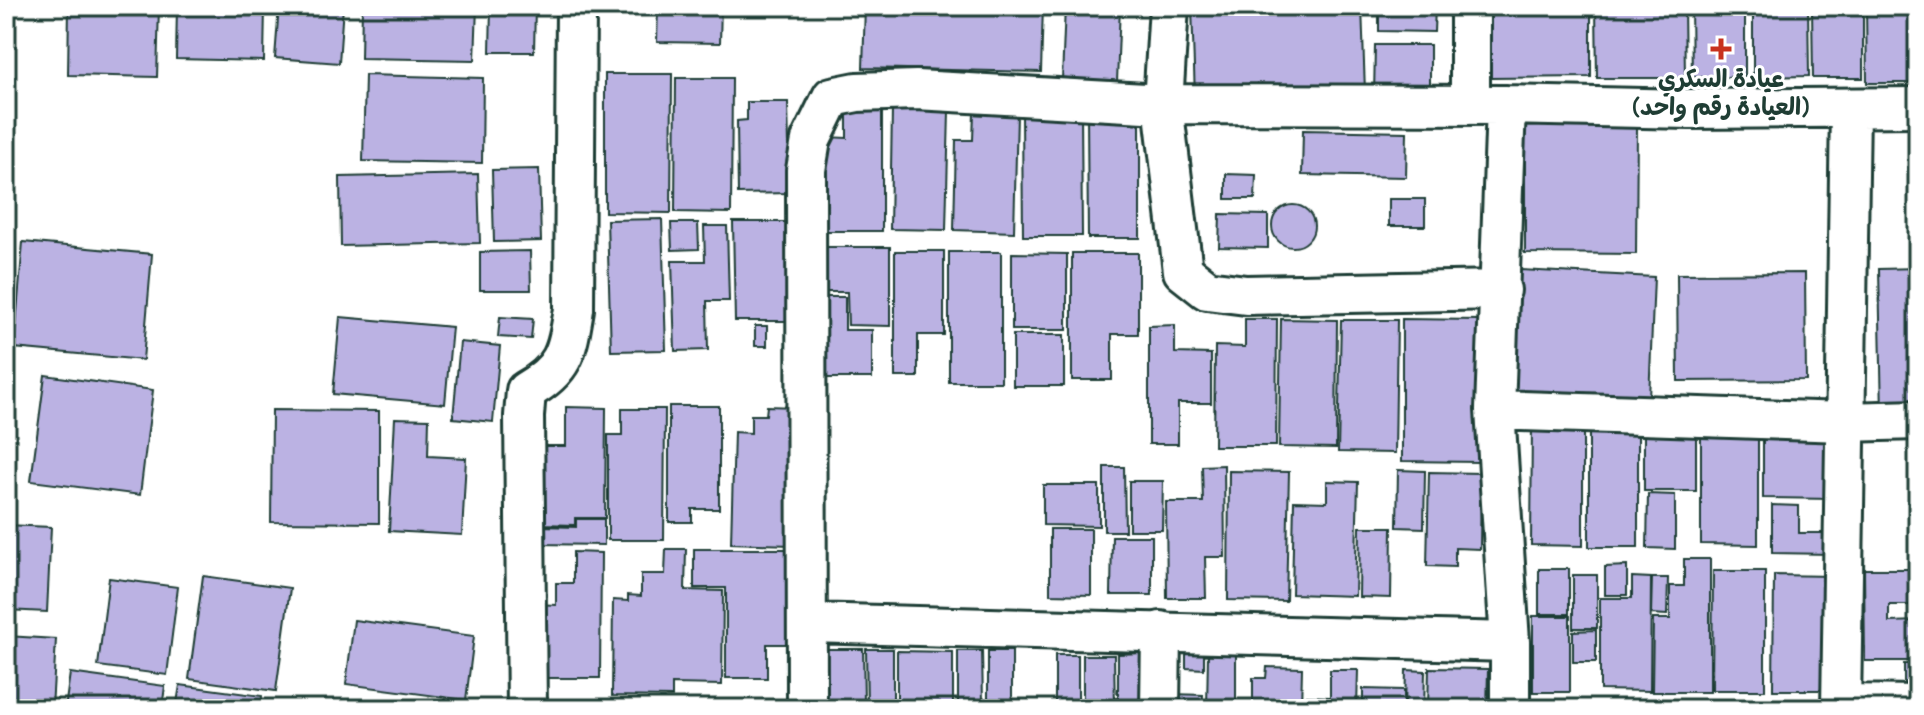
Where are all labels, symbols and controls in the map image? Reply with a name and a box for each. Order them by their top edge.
marker: عيادة السكري (العيادة رقم واحد) [1710,38,1732,60]
place label: عيادة السكري (العيادة رقم واحد) [1632,62,1810,125]

